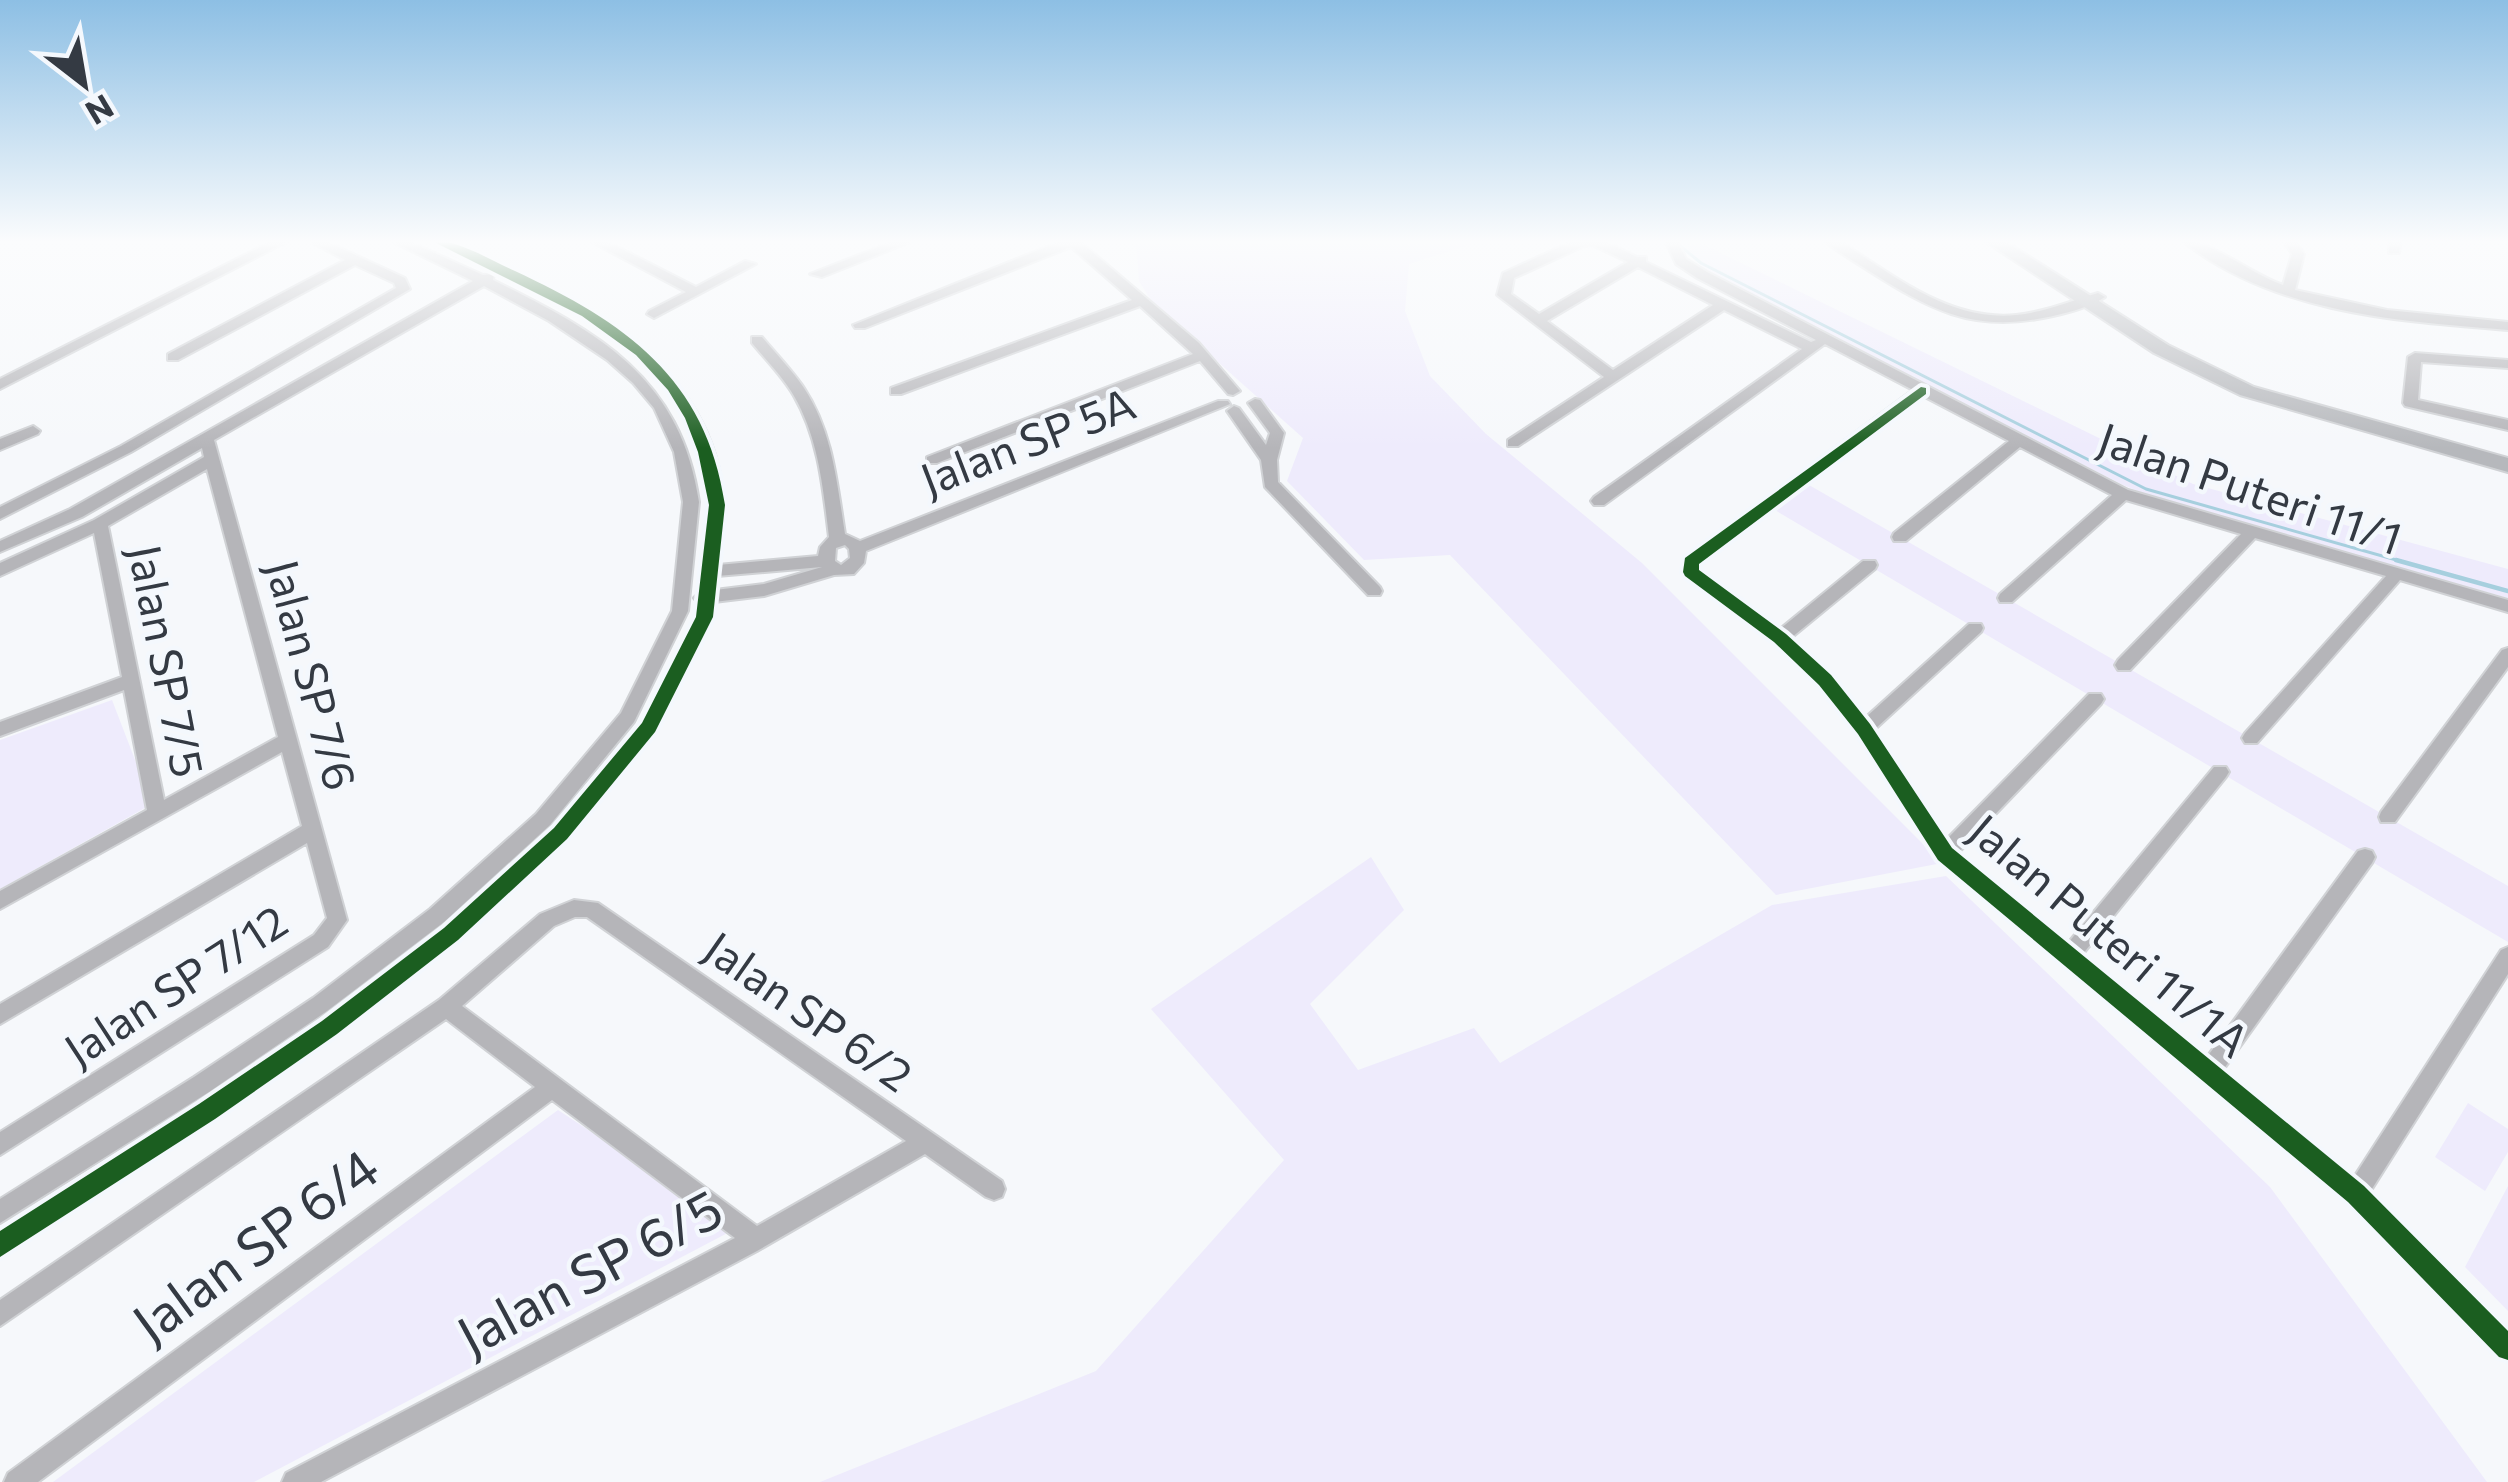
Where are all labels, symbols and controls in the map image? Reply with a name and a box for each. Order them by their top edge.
north arrow [24,24,144,144]
text: N [79,87,121,135]
street label: Jalan SP 5A [912,374,1142,506]
street label: Jalan Puteri 11/1 [2092,409,2410,564]
street label: Jalan SP 7/5 [119,540,218,781]
street label: Jalan SP 7/6 [256,553,371,795]
street label: Jalan Puteri 11/1A [1960,801,2262,1067]
street label: Jalan SP 7/12 [53,892,296,1076]
street label: Jalan SP 6/2 [695,918,924,1101]
street label: Jalan SP 6/4 [119,1133,390,1355]
street label: Jalan SP 6/5 [445,1173,732,1368]

